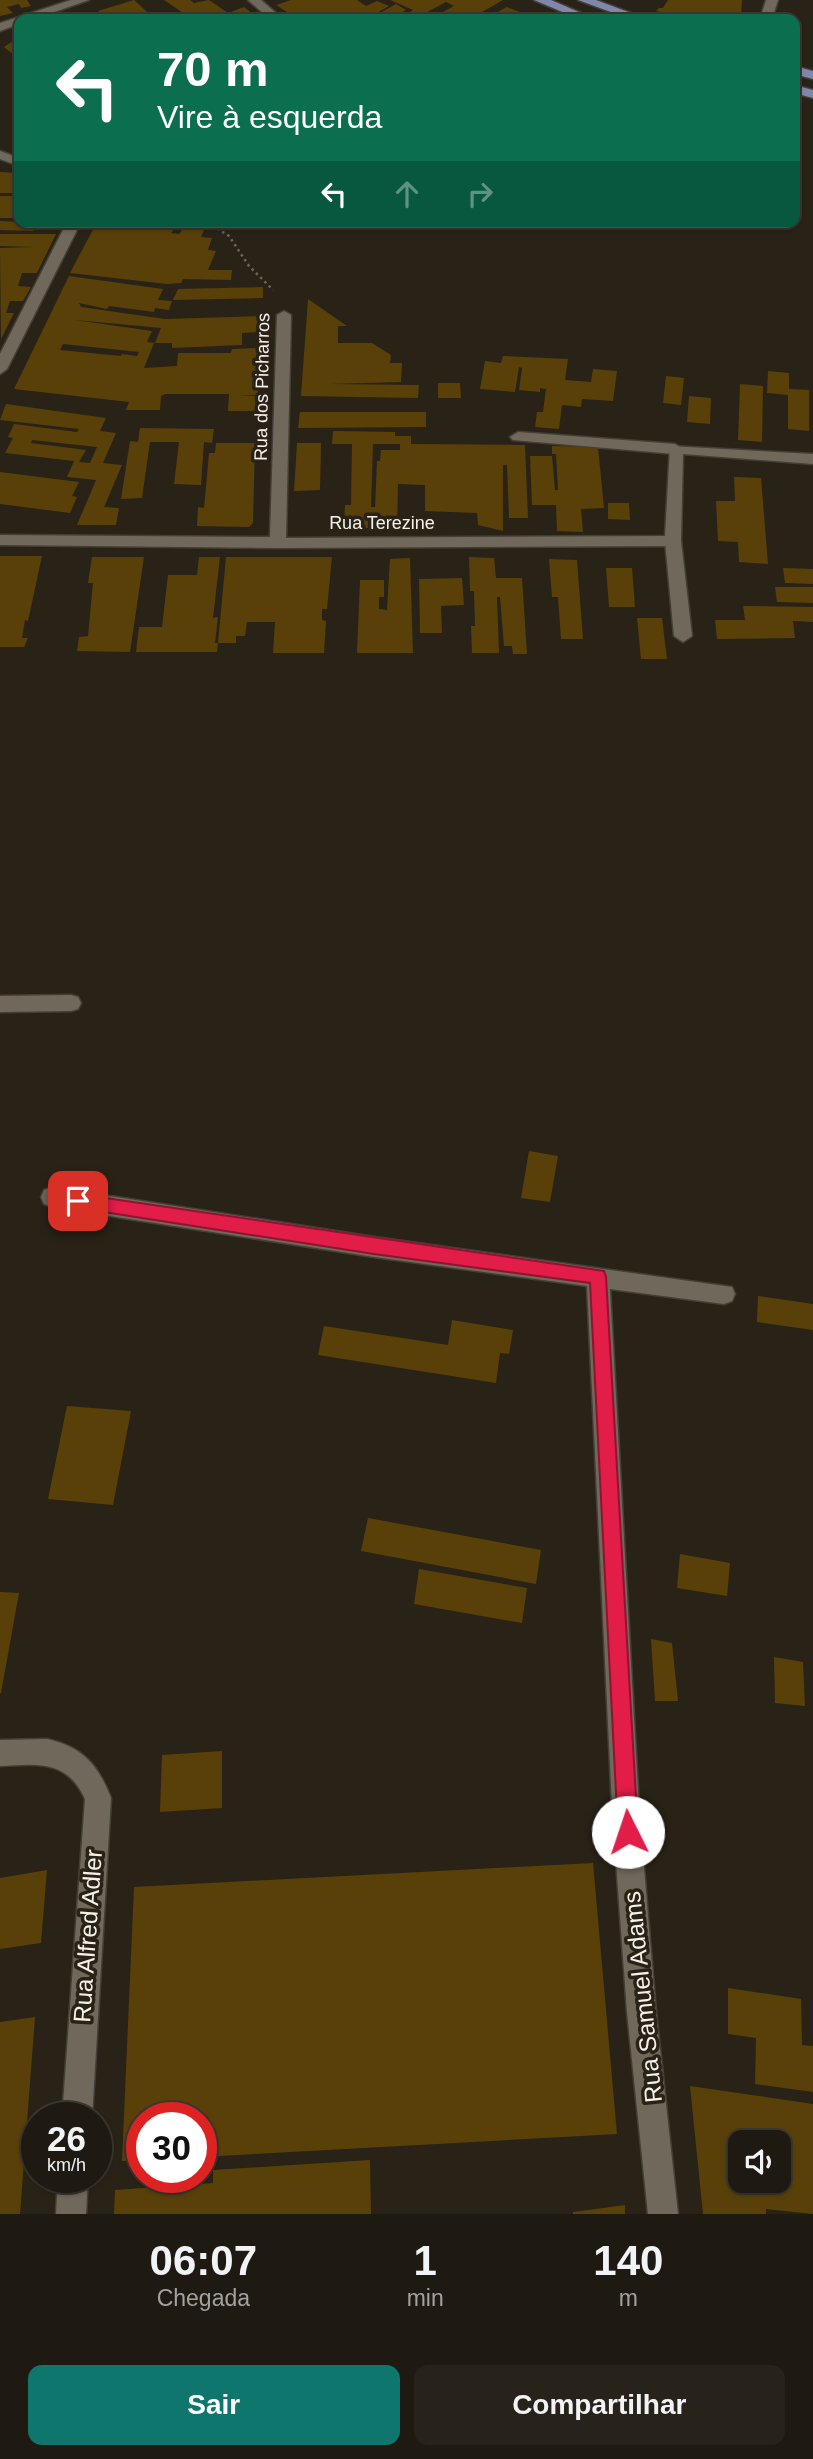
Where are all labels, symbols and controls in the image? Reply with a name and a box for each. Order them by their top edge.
icon: left [42,42,133,133]
text: 70 m [157,42,269,96]
text: Vire à esquerda [157,99,382,135]
icon: left [315,175,353,213]
icon: ahead [388,175,426,213]
icon: right [461,175,499,213]
street label: Rua dos Picharros [251,313,273,461]
street label: Rua Terezine [329,513,435,533]
pin [48,1171,108,1231]
icon: arrive [59,1182,97,1220]
position arrow [591,1795,665,1869]
street label: Rua Alfred Adler [68,1849,107,2023]
street label: Rua Samuel Adams [618,1890,667,2104]
speed limit sign: 30 [126,2102,217,2193]
text: 26 [47,2119,86,2158]
map controls [728,2130,791,2193]
button: sound [728,2130,791,2193]
text: km/h [47,2155,86,2175]
text: 06:07 [150,2237,257,2284]
text: 1 [413,2237,437,2284]
text: 140 [593,2237,663,2284]
text: Chegada [157,2285,250,2311]
text: min [407,2285,444,2311]
text: m [619,2285,638,2311]
button: Sair [28,2365,400,2445]
button: Compartilhar [414,2365,785,2445]

